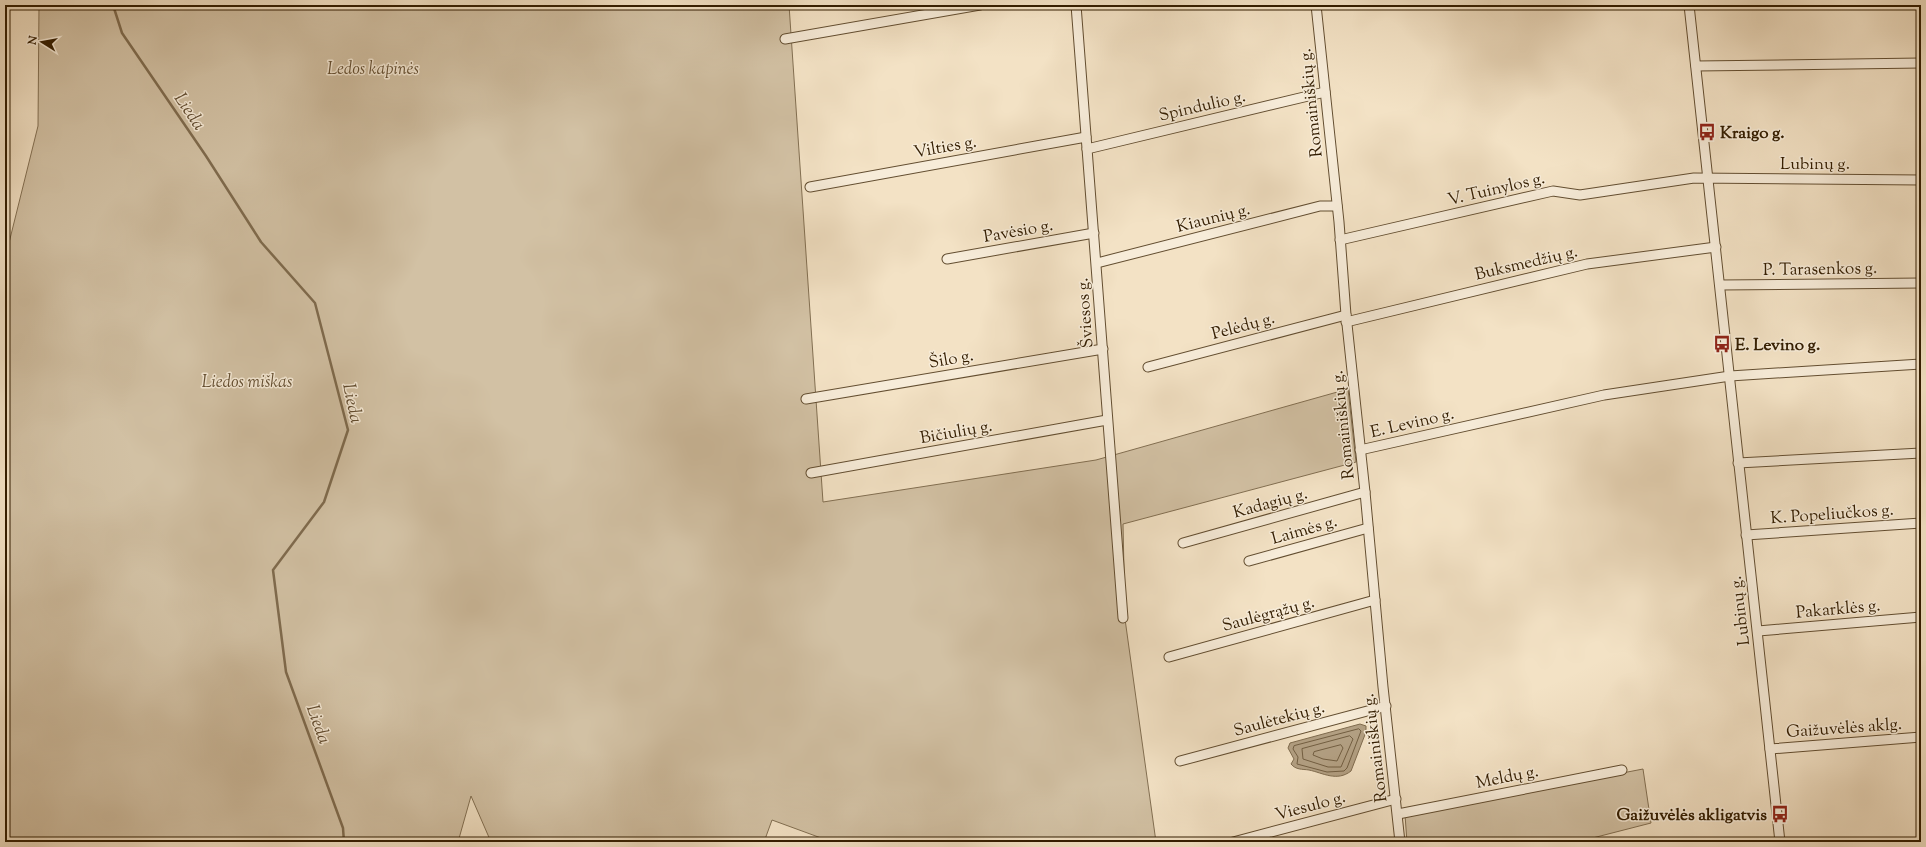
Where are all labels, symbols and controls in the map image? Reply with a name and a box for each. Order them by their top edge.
north arrow [22,22,62,62]
text: N [24,34,42,47]
street label: Romainiškių g. [1294,47,1330,158]
park label: Ledos kapinės [327,58,419,82]
street label: Spindulio g. [1157,85,1248,129]
water label: Lieda [166,88,210,136]
bus stop icon: Kraigo g. [1697,122,1717,142]
place label: Kraigo g. [1720,122,1785,146]
street label: Vilties g. [912,131,979,165]
street label: Lubinų g. [1780,153,1850,177]
street label: V. Tuinylos g. [1445,167,1548,213]
street label: Kiaunių g. [1174,198,1253,240]
street label: Pavėsio g. [982,214,1055,250]
street label: Buksmedžių g. [1473,240,1580,287]
street label: P. Tarasenkos g. [1763,257,1877,283]
street label: Šviesos g. [1072,277,1100,349]
street label: Pelėdų g. [1209,307,1278,347]
bus stop icon: E. Levino g. [1712,334,1732,354]
place label: E. Levino g. [1735,334,1820,358]
street label: Šilo g. [927,344,976,376]
street label: Romainiškių g. [1326,369,1362,480]
park label: Liedos miškas [202,371,293,395]
water label: Lieda [334,381,368,426]
street label: E. Levino g. [1368,403,1457,445]
street label: Bičiulių g. [918,415,994,451]
street label: Kadagių g. [1231,482,1310,525]
street label: K. Popeliučkos g. [1770,499,1895,531]
street label: Laimės g. [1269,510,1340,552]
street label: Lubinų g. [1725,575,1757,647]
street label: Saulėgrąžų g. [1220,591,1317,639]
street label: Pakarklės g. [1795,594,1882,626]
street label: Romainiškių g. [1357,692,1395,803]
street label: Saulėtekių g. [1231,696,1328,744]
water label: Lieda [298,701,336,748]
street label: Gaižuvėlės aklg. [1785,713,1903,745]
street label: Meldų g. [1474,760,1541,796]
street label: Viesulo g. [1273,786,1348,828]
place label: Gaižuvėlės akligatvis [1616,804,1767,828]
bus stop icon: Gaižuvėlės akligatvis [1770,804,1790,824]

